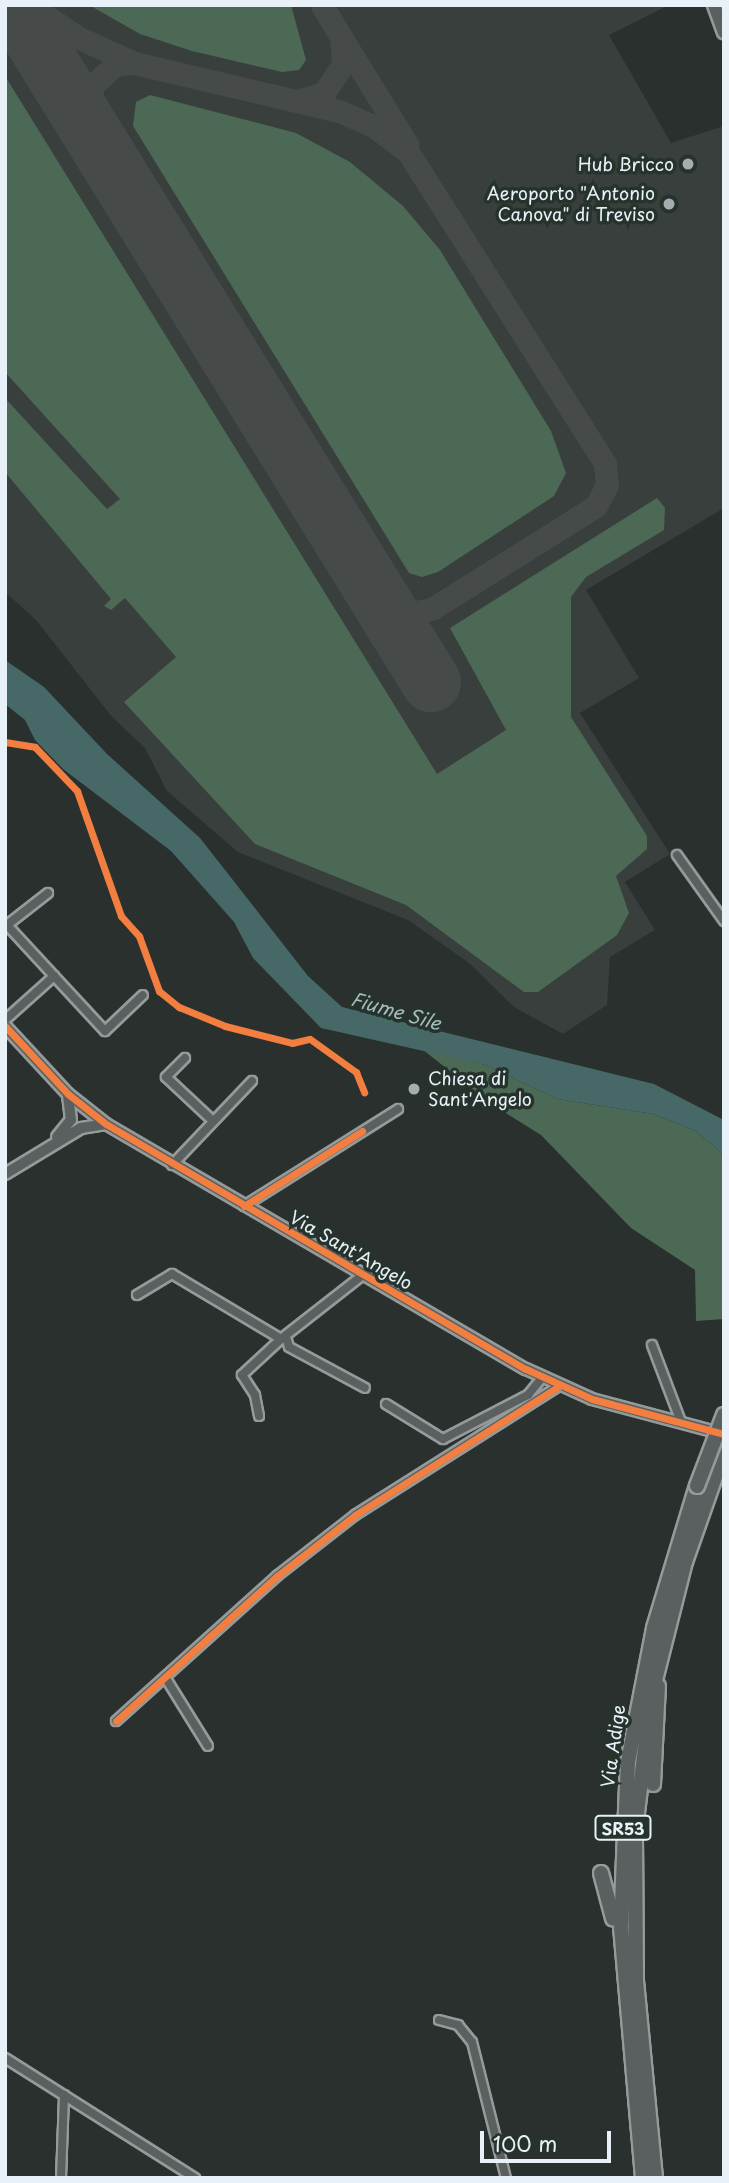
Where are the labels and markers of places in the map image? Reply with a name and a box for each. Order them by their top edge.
place label: Hub Bricco [578,153,674,175]
marker: Hub Bricco [680,156,696,172]
place label: Aeroporto "Antonio Canova" di Treviso [486,183,655,226]
marker: Aeroporto "Antonio Canova" di Treviso [661,196,677,212]
place label: Chiesa di Sant'Angelo [428,1068,532,1110]
marker: Chiesa di Sant'Angelo [406,1081,422,1097]

